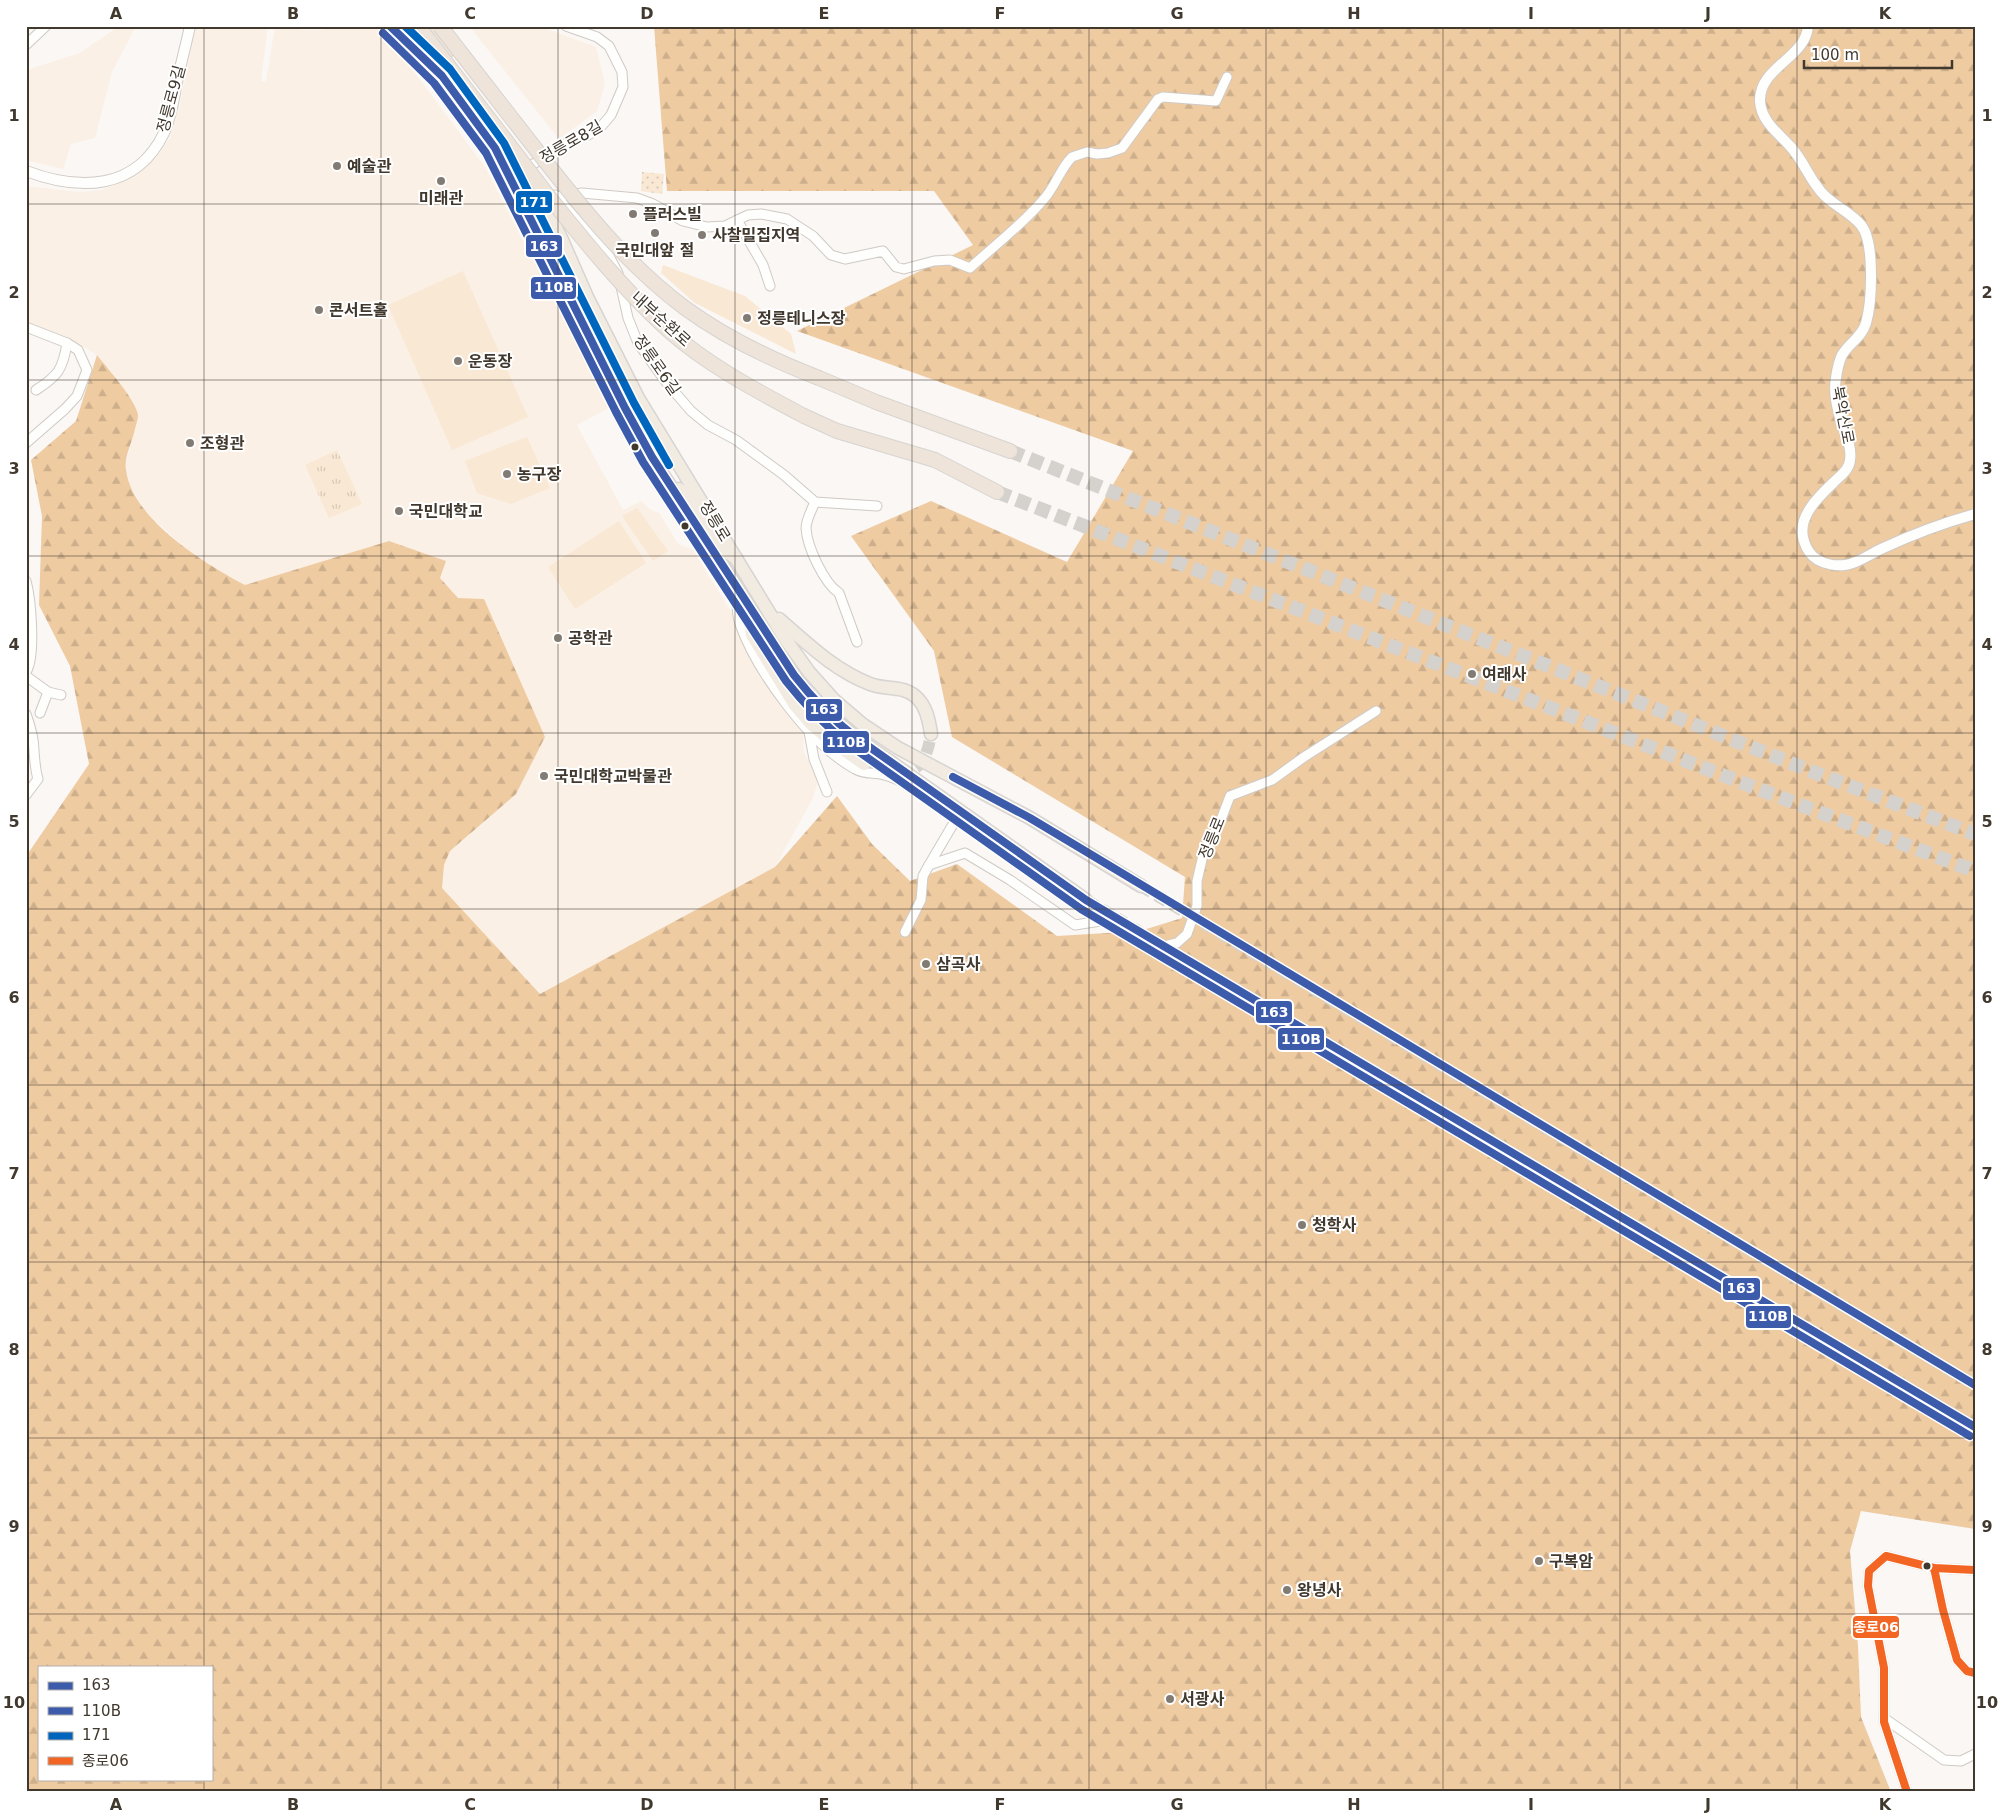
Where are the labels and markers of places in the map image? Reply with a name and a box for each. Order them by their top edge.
place label: 예술관 [347,157,391,176]
marker: 예술관 [331,160,343,172]
marker: 미래관 [435,175,447,187]
place label: 미래관 [419,189,463,208]
place label: 플러스빌 [643,205,702,224]
marker: 플러스빌 [627,208,639,220]
place label: 사찰밀집지역 [712,226,800,245]
marker: 국민대앞 절 [649,227,661,239]
marker: 사찰밀집지역 [696,229,708,241]
place label: 국민대앞 절 [615,241,695,260]
place label: 콘서트홀 [329,301,388,320]
marker: 콘서트홀 [313,304,325,316]
place label: 정릉테니스장 [757,309,846,328]
marker: 정릉테니스장 [741,312,753,324]
place label: 운동장 [468,352,512,371]
marker: 운동장 [452,355,464,367]
place label: 조형관 [200,434,244,453]
marker: 조형관 [184,437,196,449]
unlabelled marker [630,442,640,452]
place label: 농구장 [517,465,561,484]
marker: 농구장 [501,468,513,480]
place label: 국민대학교 [409,502,483,521]
marker: 국민대학교 [393,505,405,517]
unlabelled marker [680,521,690,531]
place label: 공학관 [568,629,612,648]
marker: 공학관 [552,632,564,644]
place label: 여래사 [1482,665,1526,684]
marker: 여래사 [1466,668,1478,680]
place label: 국민대학교박물관 [554,767,672,786]
marker: 국민대학교박물관 [538,770,550,782]
place label: 삼곡사 [936,955,980,974]
marker: 삼곡사 [920,958,932,970]
place label: 청학사 [1312,1216,1356,1235]
marker: 청학사 [1296,1219,1308,1231]
place label: 구복암 [1549,1552,1593,1571]
marker: 구복암 [1533,1555,1545,1567]
unlabelled marker [1922,1561,1932,1571]
place label: 왕녕사 [1297,1581,1341,1600]
marker: 왕녕사 [1281,1584,1293,1596]
place label: 서광사 [1180,1690,1224,1709]
marker: 서광사 [1164,1693,1176,1705]

